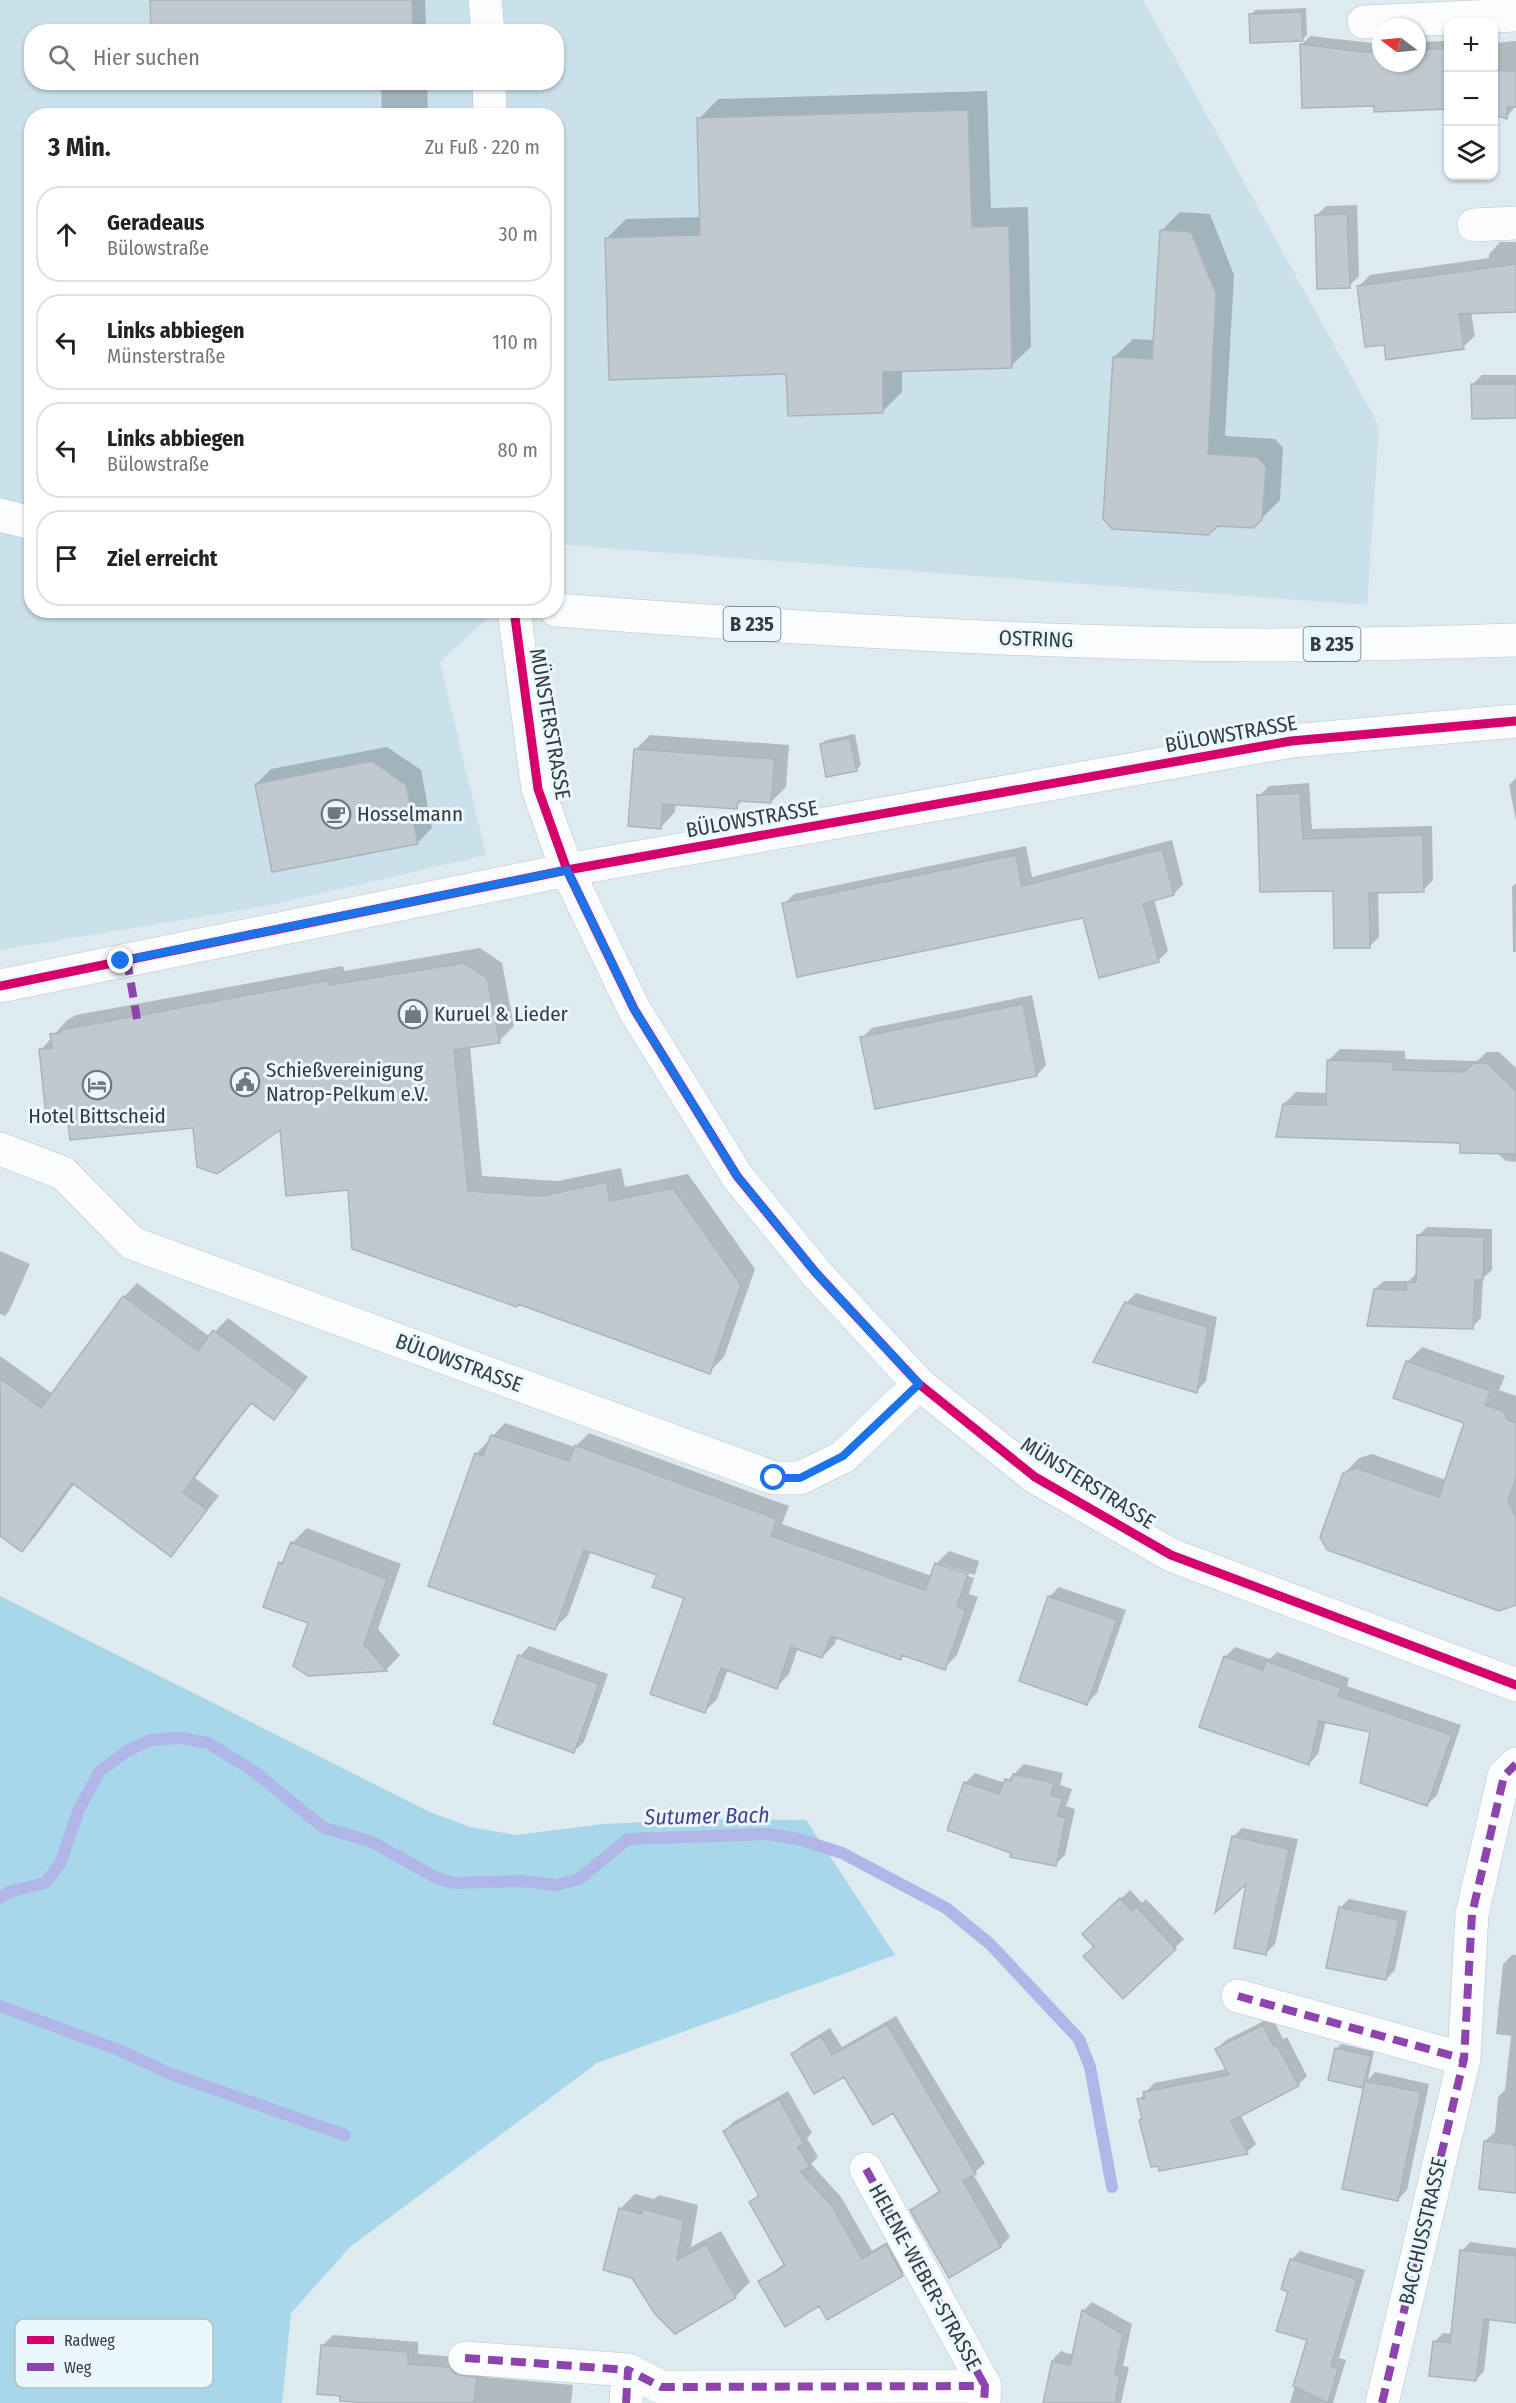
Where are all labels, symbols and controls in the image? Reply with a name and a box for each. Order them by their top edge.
north arrow [1372,18,1426,72]
map controls [1444,18,1498,180]
button: + [1444,18,1498,72]
search box [24,24,564,90]
icon: search [45,41,78,74]
text: Hier suchen [93,44,200,71]
button: − [1444,72,1498,126]
button: layers [1444,126,1498,180]
text: 3 Min. [48,132,111,163]
text: Zu Fuß · 220 m [425,135,540,159]
text: Geradeaus [107,209,204,236]
icon: ahead [50,218,83,251]
text: 30 m [498,222,538,246]
text: Bülowstraße [107,236,209,260]
text: Links abbiegen [107,317,245,344]
icon: left [50,326,83,359]
text: 110 m [492,330,538,354]
text: Münsterstraße [107,344,225,368]
text: Links abbiegen [107,425,245,452]
icon: left [50,434,83,467]
text: 80 m [498,438,538,462]
text: Bülowstraße [107,452,209,476]
icon: arrive [50,542,83,575]
text: Ziel erreicht [107,545,218,572]
road number: B 235 [724,607,780,641]
street label: OSTRING [998,625,1074,653]
road number: B 235 [1304,627,1360,661]
street label: MÜNSTERSTRASSE [524,646,576,802]
street label: BÜLOWSTRASSE [1163,710,1299,758]
street label: BÜLOWSTRASSE [684,795,820,843]
cafe icon: Hosselmann [320,798,352,830]
place label: Hosselmann [357,801,463,827]
route end [107,947,133,973]
shop icon: Kuruel & Lieder [397,998,429,1030]
place label: Kuruel & Lieder [434,1001,569,1027]
place label: Schießvereinigung Natrop-Pelkum e.V. [266,1057,428,1107]
public building icon: Schießvereinigung Natrop-Pelkum e.V. [229,1066,261,1098]
hotel icon: Hotel Bittscheid [81,1069,113,1101]
place label: Hotel Bittscheid [28,1103,166,1129]
street label: BÜLOWSTRASSE [392,1328,526,1398]
street label: MÜNSTERSTRASSE [1016,1431,1160,1535]
route start [760,1464,786,1490]
water label: Sutumer Bach [643,1801,770,1831]
street label: BACCHUSSTRASSE [1393,2154,1453,2307]
street label: HELENE-WEBER-STRASSE [863,2179,987,2375]
legend [15,2319,213,2388]
text: Radweg [64,2331,115,2350]
text: Weg [64,2358,92,2377]

